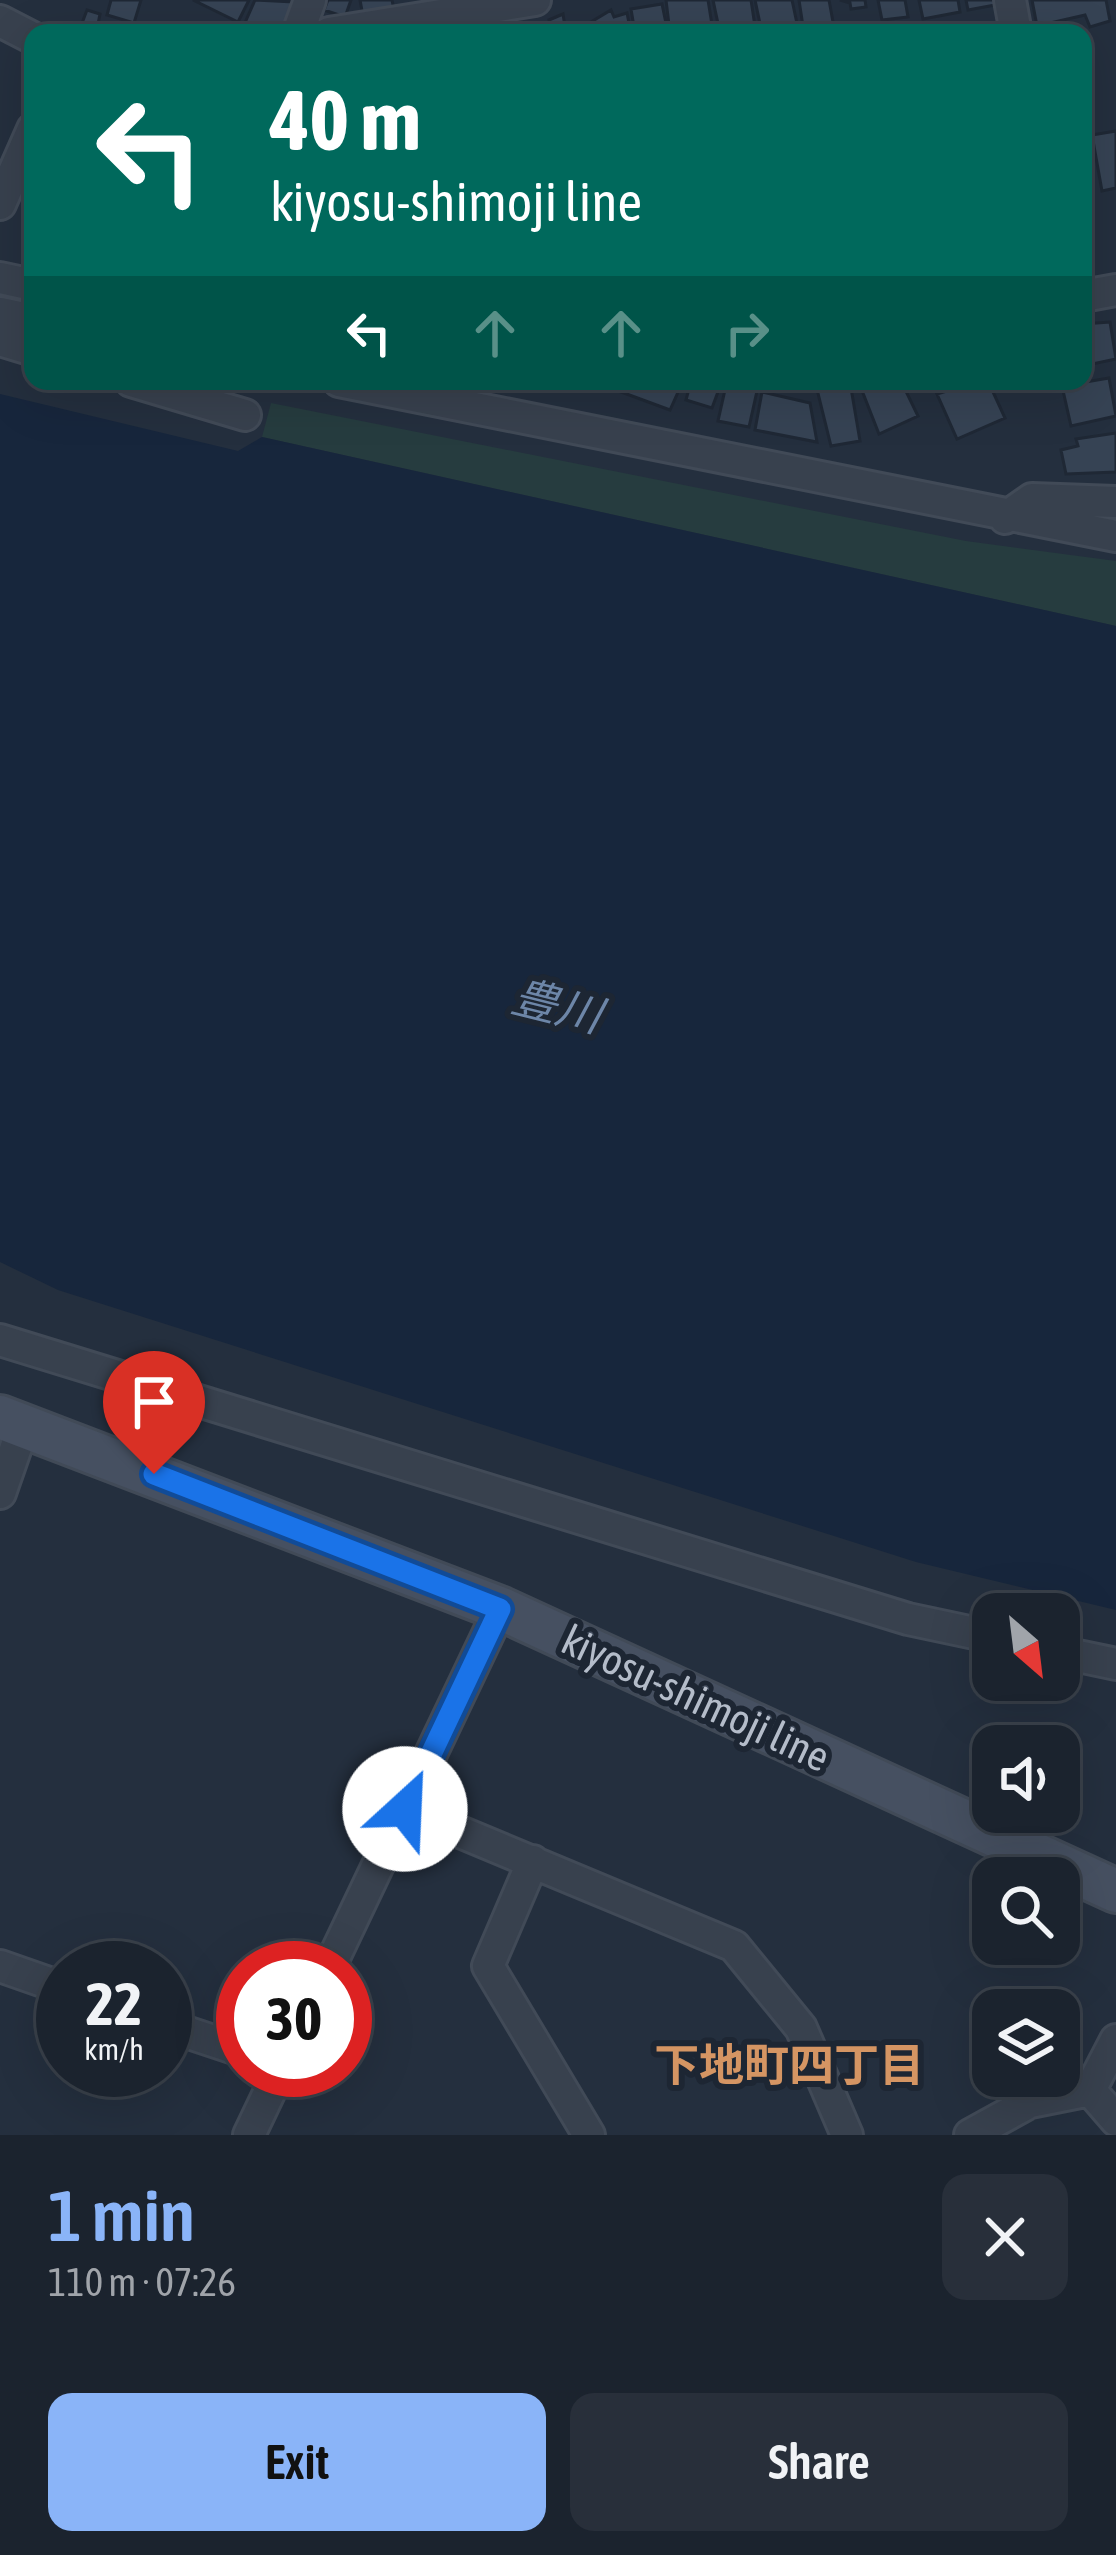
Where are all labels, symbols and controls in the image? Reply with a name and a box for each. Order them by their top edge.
icon: left [72,72,228,228]
text: 40 m [270,72,421,168]
text: kiyosu-shimoji line [270,171,642,232]
icon: left [336,300,402,366]
icon: ahead [462,300,528,366]
icon: ahead [588,300,654,366]
icon: right [714,300,780,366]
water label: 豊川 [507,970,611,1043]
pin [103,1351,205,1474]
icon: arrive [121,1369,187,1435]
north arrow [972,1593,1080,1701]
map controls [972,1593,1080,2097]
street label: kiyosu-shimoji line [555,1615,837,1781]
button: sound [972,1725,1080,1833]
position arrow [342,1746,468,1872]
button: search [972,1857,1080,1965]
speed limit sign: 30 [216,1941,372,2097]
text: 22 [86,1969,142,2038]
button: layers [972,1989,1080,2097]
text: km/h [84,2032,144,2066]
district label: 下地町四丁目 [654,2039,924,2091]
text: 1 min [48,2174,195,2256]
button: close [942,2174,1068,2300]
text: 110 m · 07:26 [48,2260,236,2304]
button: Exit [48,2393,546,2531]
button: Share [570,2393,1068,2531]

